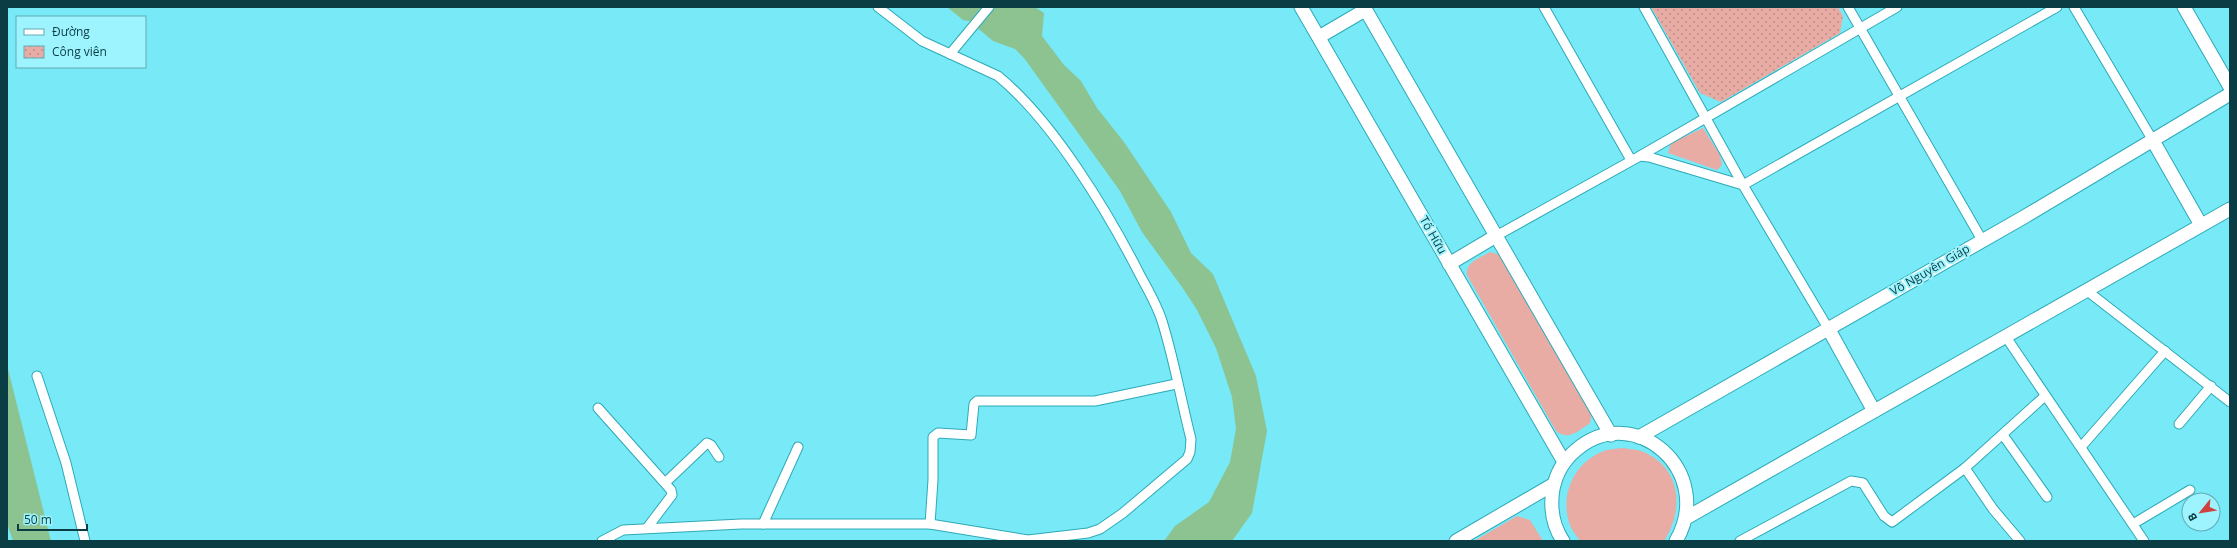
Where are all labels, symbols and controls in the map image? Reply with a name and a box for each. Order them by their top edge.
legend [16,16,146,68]
text: Đường [52,23,90,40]
text: Công viên [52,43,107,60]
street label: Tố Hữu [1416,213,1451,257]
street label: Võ Nguyên Giáp [1887,240,1973,299]
north arrow [2181,492,2221,532]
scale bar [18,506,87,532]
text: B [2184,510,2200,524]
text: 50 m [24,511,52,528]

